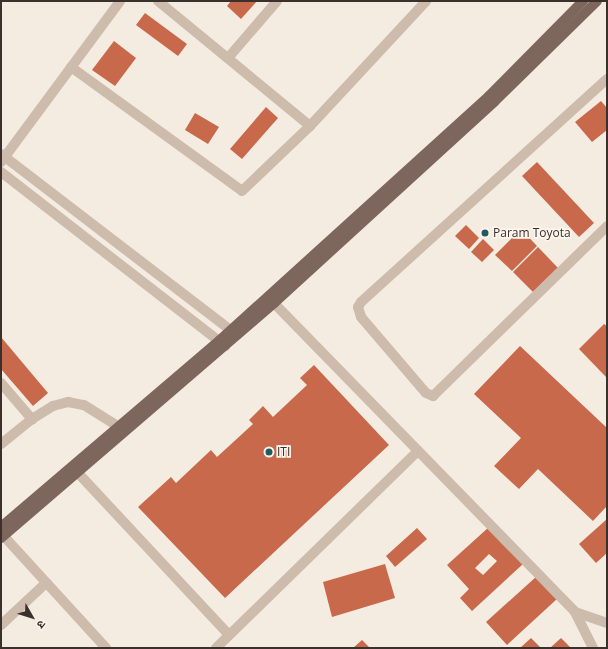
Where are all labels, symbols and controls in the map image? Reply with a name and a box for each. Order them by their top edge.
place label: Param Toyota [493,226,571,240]
marker: Param Toyota [480,228,490,238]
place label: ITI [277,445,290,459]
marker: ITI [264,447,274,457]
north arrow [12,597,52,637]
text: उ [34,618,50,632]

